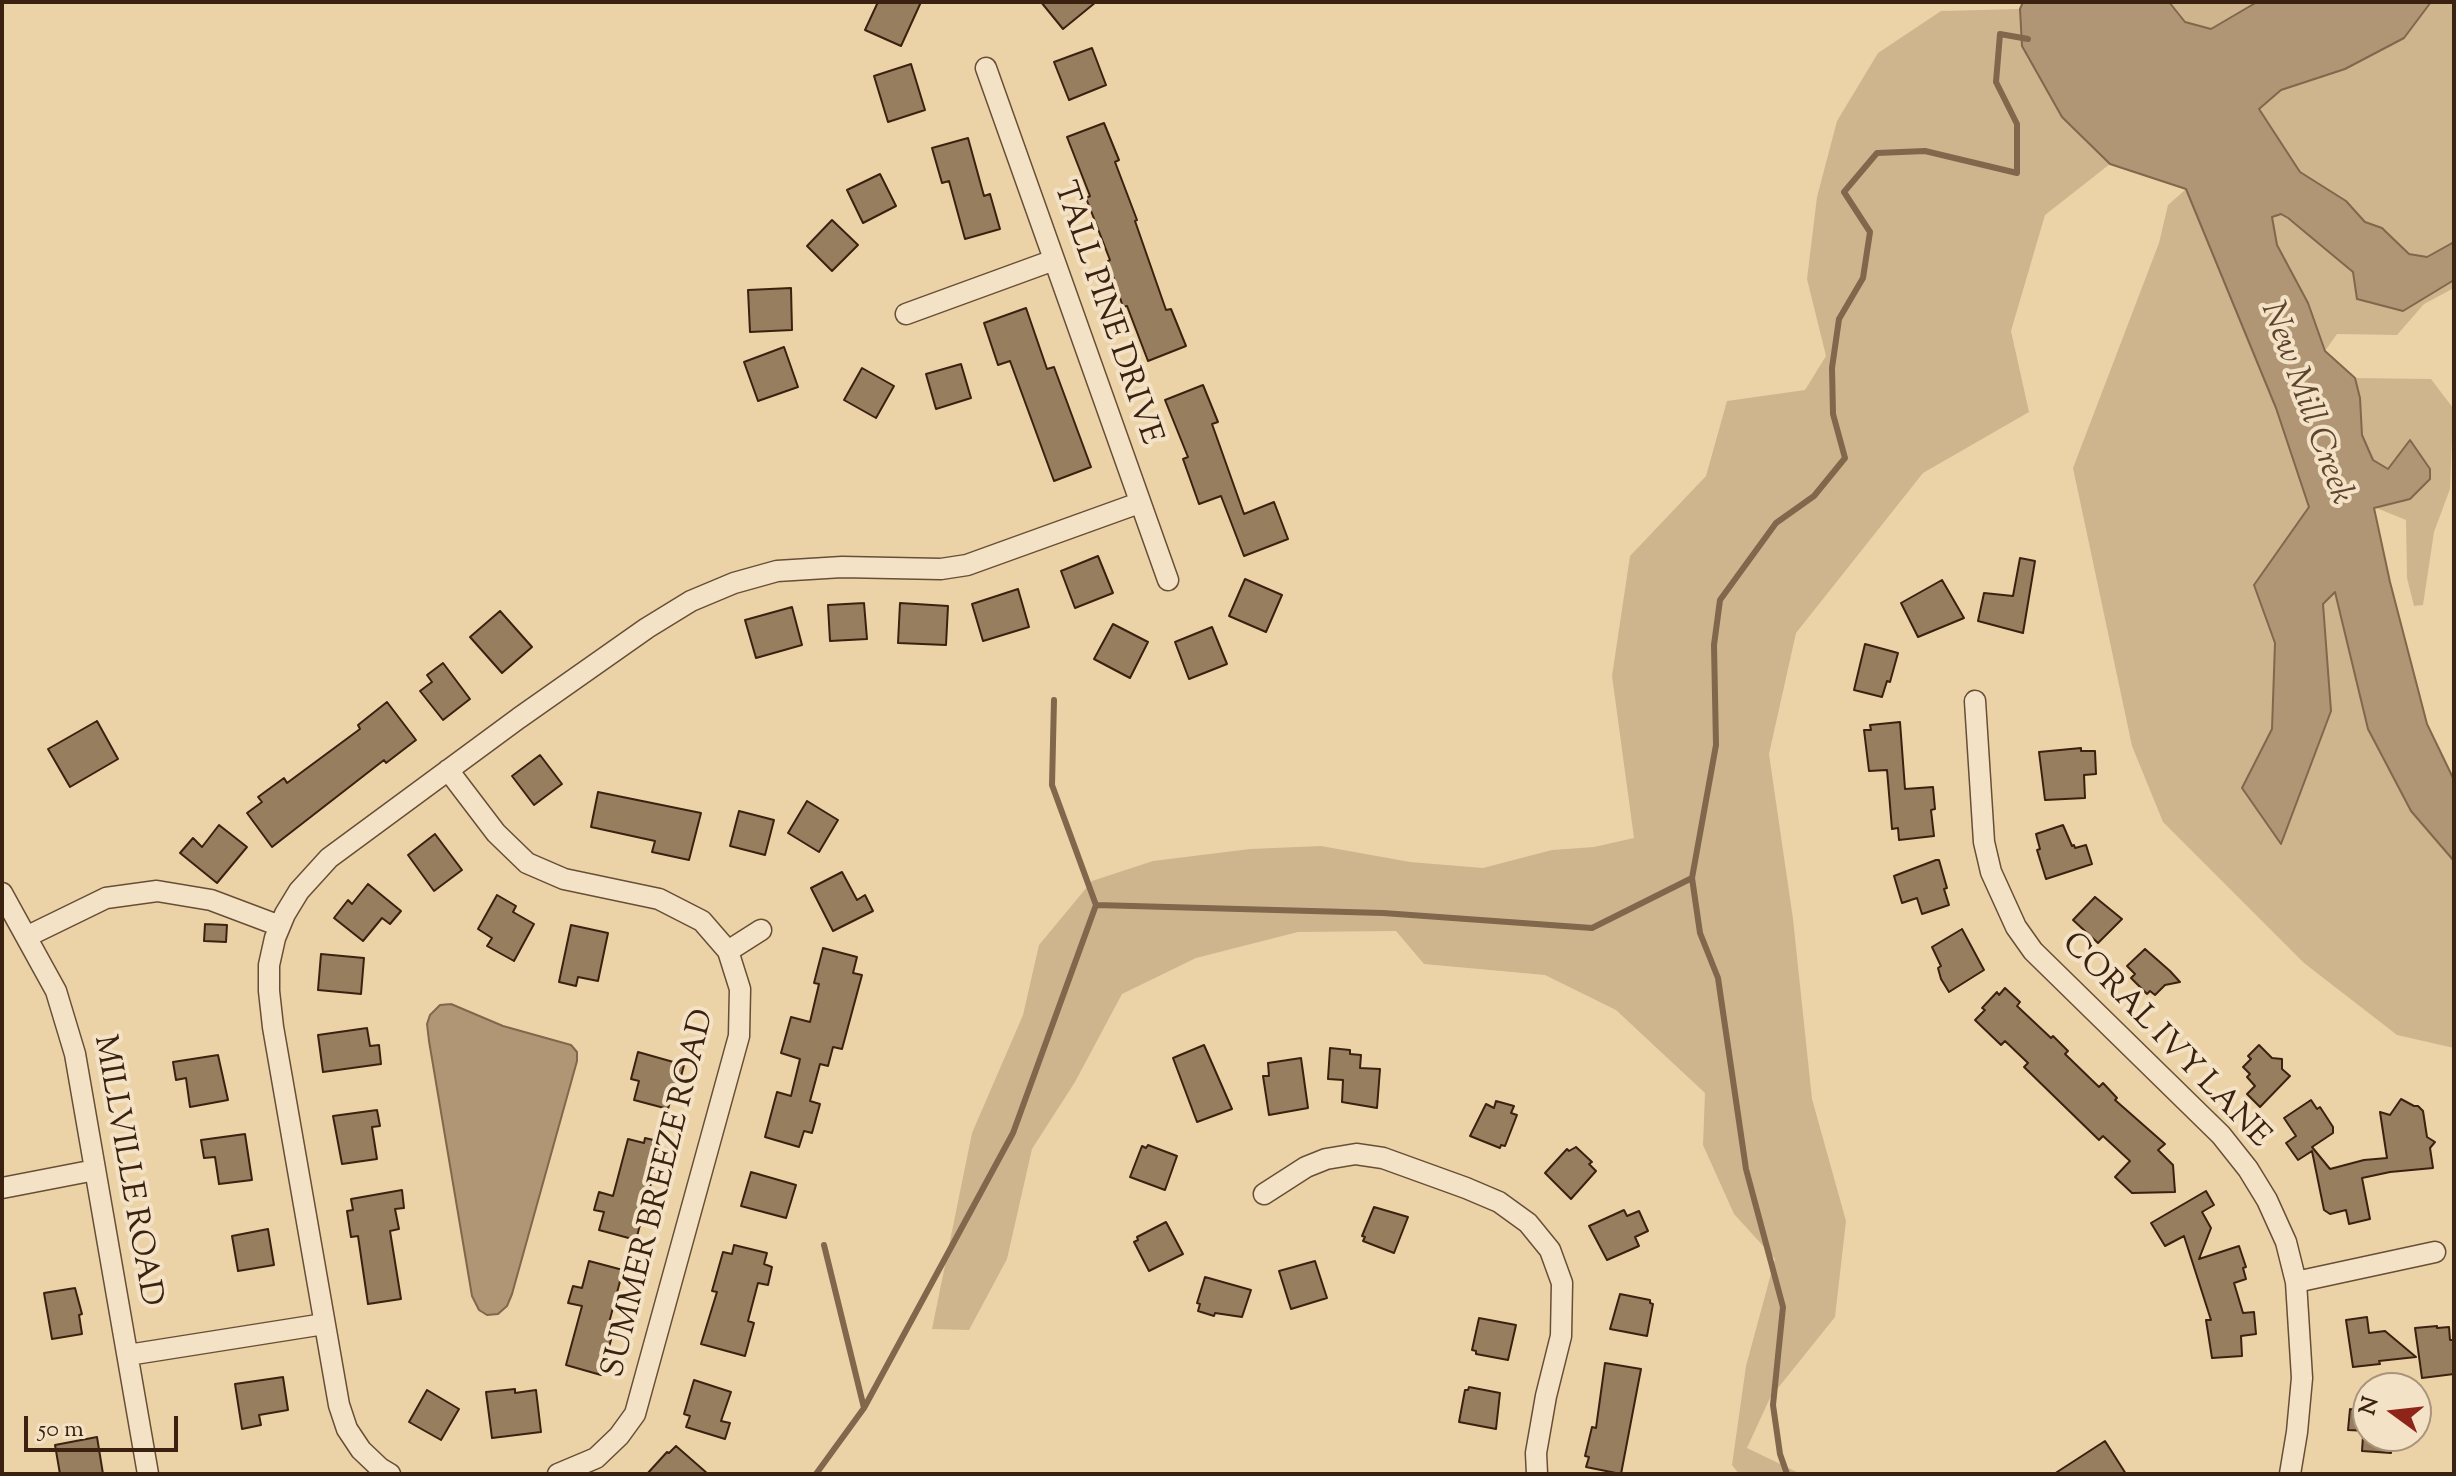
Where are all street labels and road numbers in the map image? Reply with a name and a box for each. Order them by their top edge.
street label: TALL PINE DRIVE [1042,178,1168,450]
street label: CORAL IVY LANE [2051,926,2277,1158]
street label: SUMMER BREEZE ROAD [597,1006,725,1382]
street label: MILLVILLE ROAD [82,1032,168,1310]

